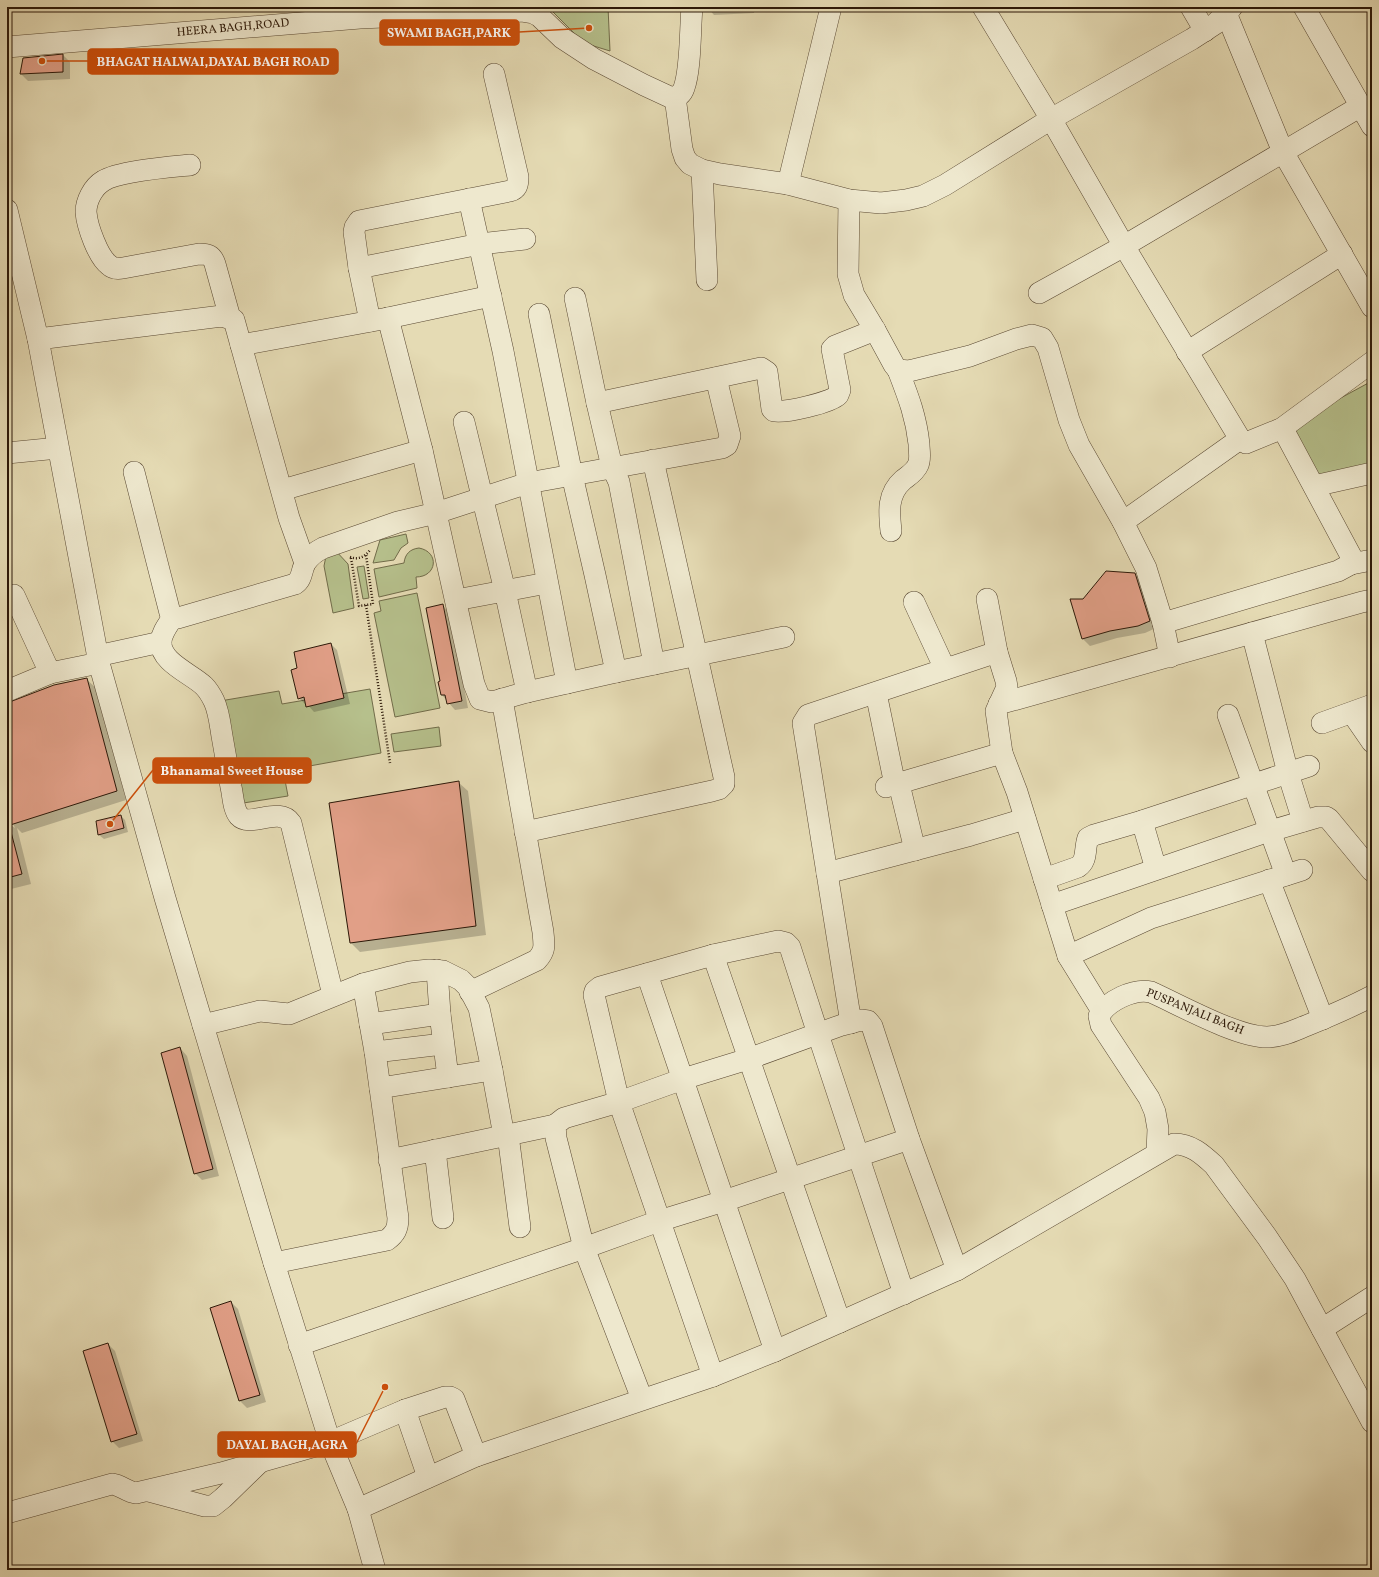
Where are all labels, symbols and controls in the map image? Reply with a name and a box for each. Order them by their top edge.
street label: HEERA BAGH,ROAD [176,15,290,41]
callout: SWAMI BAGH,PARK [380,20,519,45]
text: SWAMI BAGH,PARK [387,25,512,43]
callout: BHAGAT HALWAI,DAYAL BAGH ROAD [88,49,338,74]
text: BHAGAT HALWAI,DAYAL BAGH ROAD [96,54,330,72]
callout: Bhanamal Sweet House [153,758,311,783]
text: Bhanamal Sweet House [161,763,304,781]
street label: PUSPANJALI BAGH [1144,985,1246,1039]
callout: DAYAL BAGH,AGRA [218,1432,356,1457]
text: DAYAL BAGH,AGRA [226,1437,349,1455]

